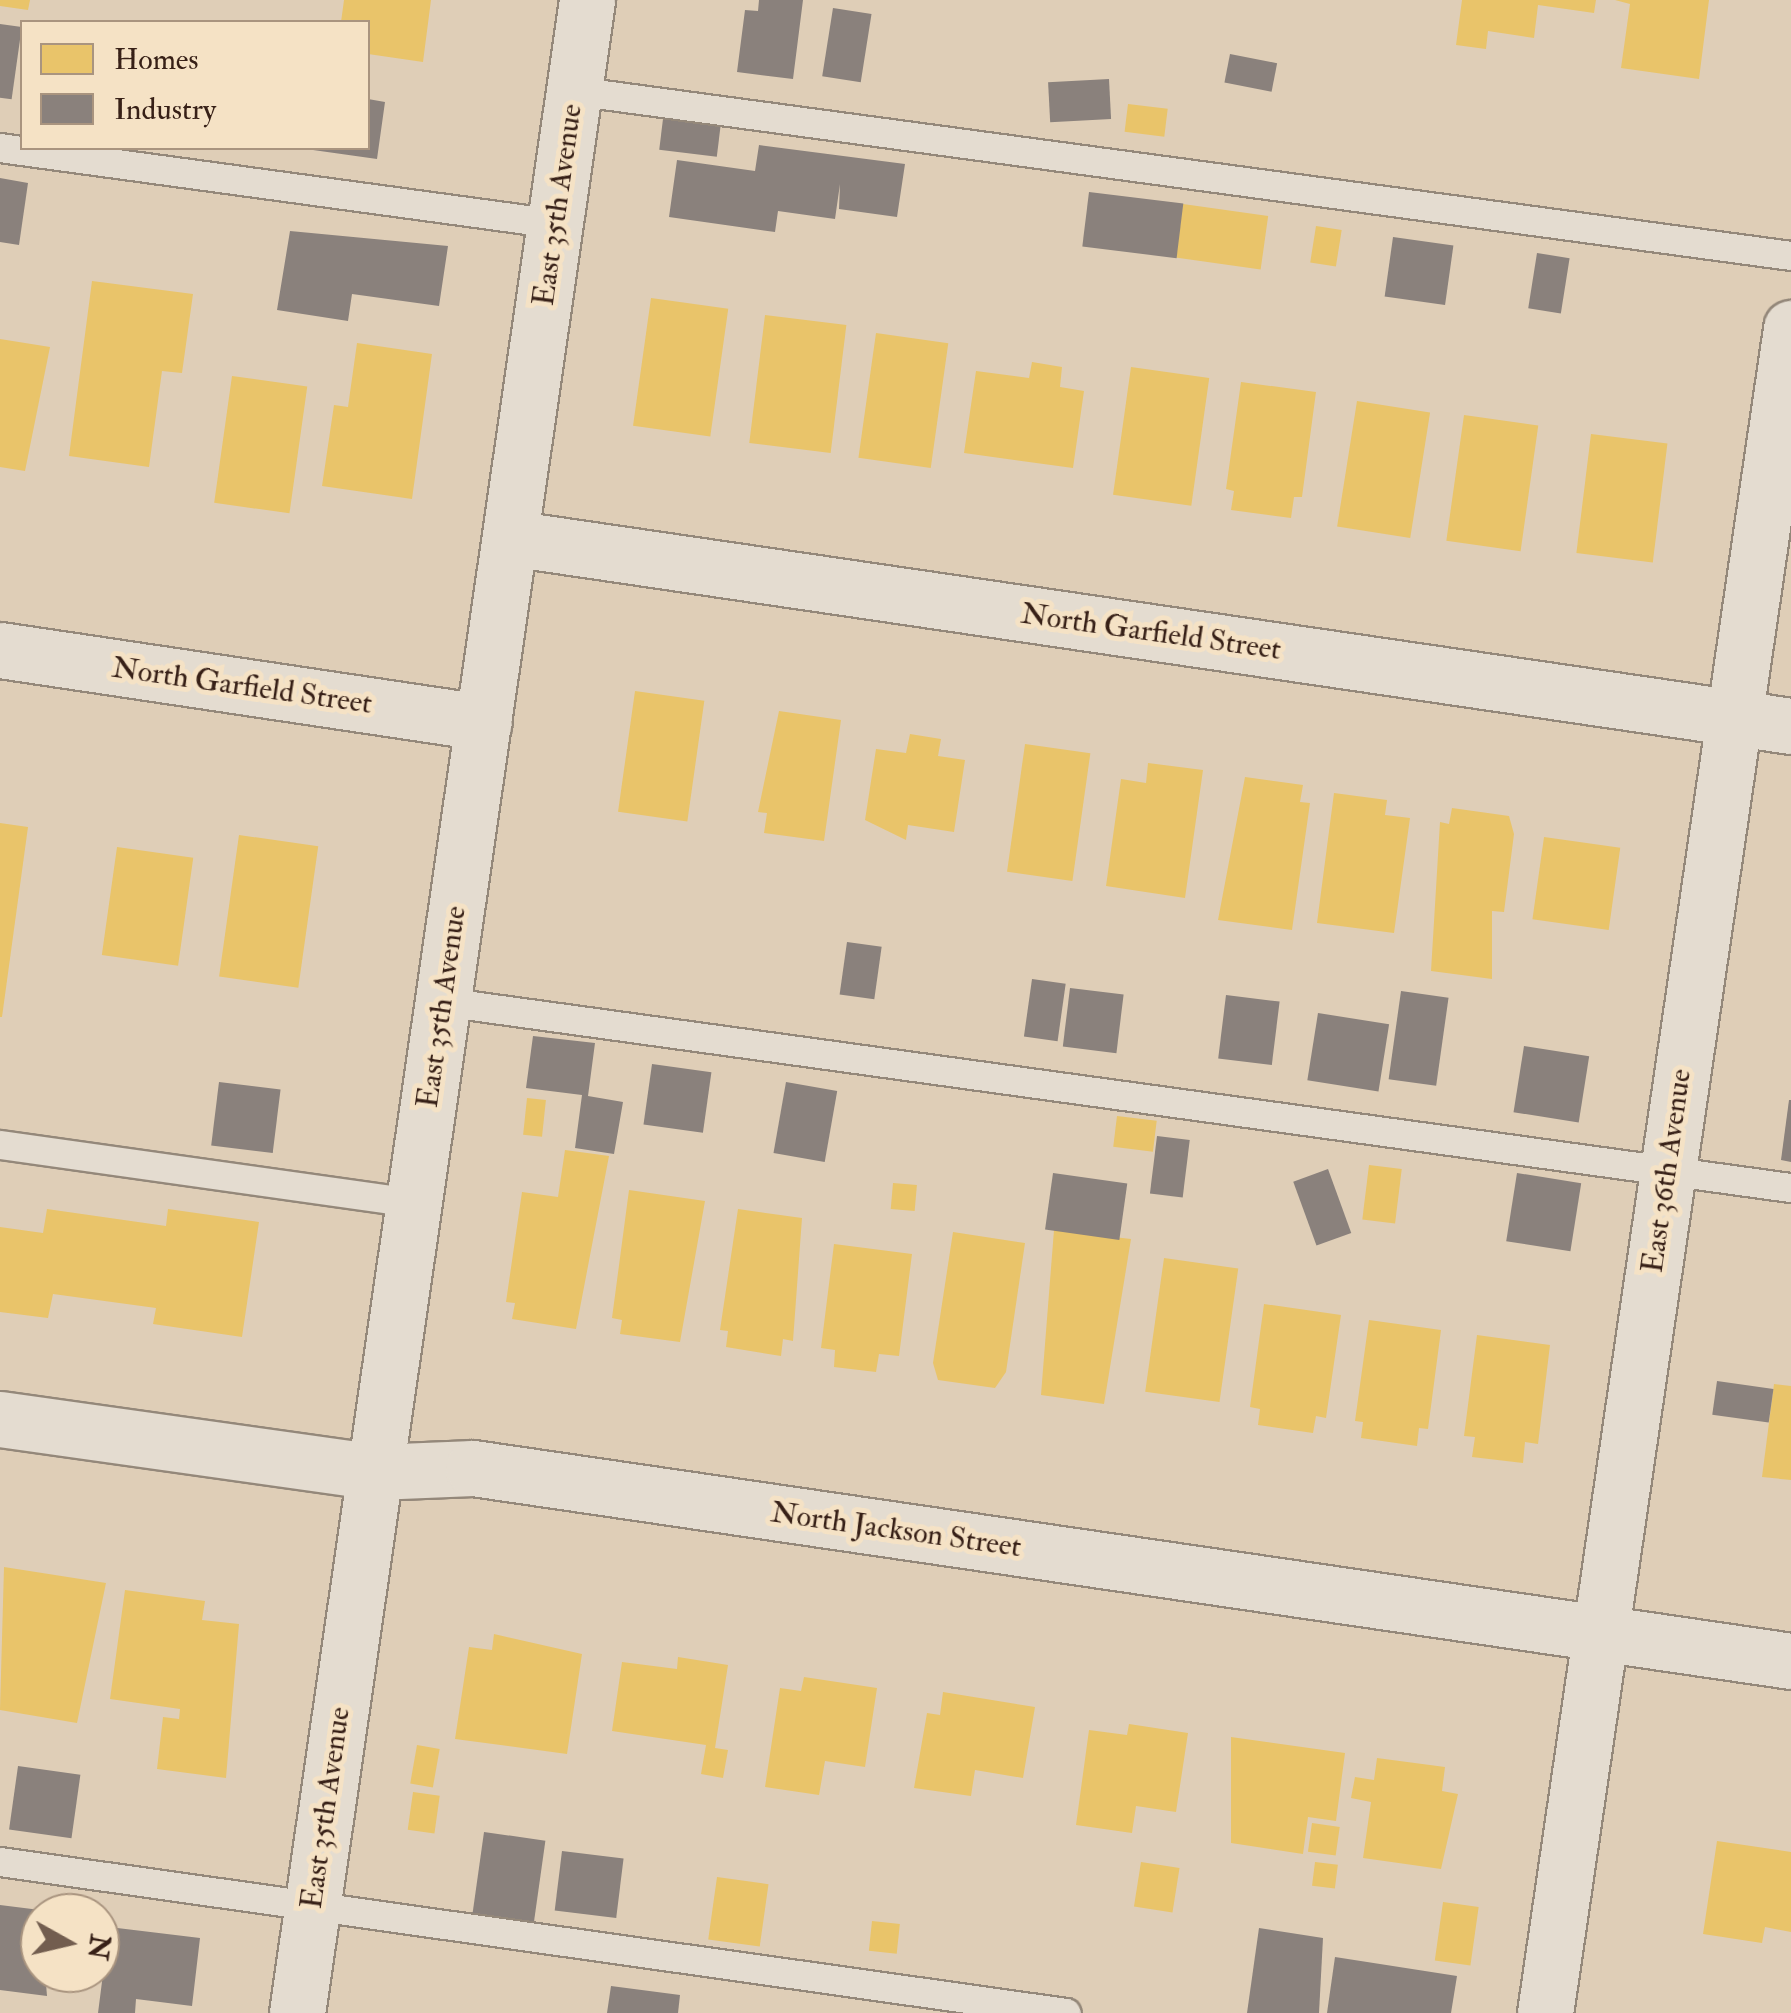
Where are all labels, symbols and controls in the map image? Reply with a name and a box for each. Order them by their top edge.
legend [20,20,370,150]
text: Homes [114,41,199,78]
text: Industry [114,91,216,128]
street label: East 35th Avenue [526,102,590,308]
street label: North Garfield Street [1019,596,1283,668]
street label: North Garfield Street [110,650,374,722]
street label: East 35th Avenue [410,904,474,1110]
street label: East 36th Avenue [1635,1067,1699,1275]
street label: North Jackson Street [769,1495,1023,1565]
street label: East 35th Avenue [294,1705,358,1911]
north arrow [20,1893,120,1993]
text: N [79,1932,117,1962]

